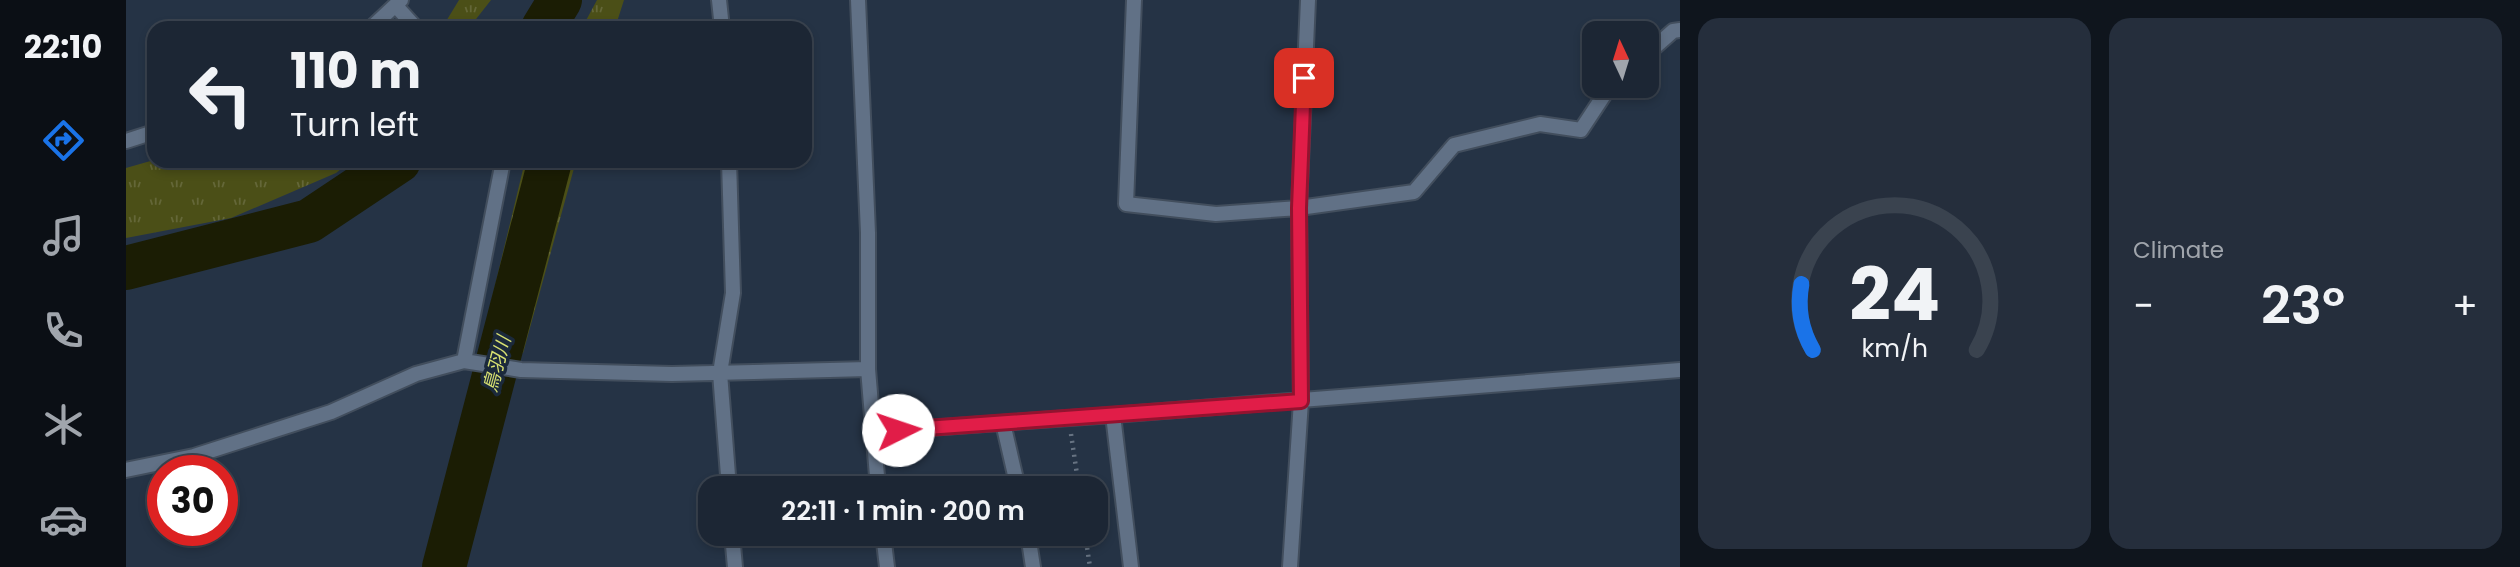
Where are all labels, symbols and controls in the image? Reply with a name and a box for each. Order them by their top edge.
north arrow [1582,21,1659,98]
map controls [1582,21,1659,98]
text: 22:10 [24,24,102,69]
text: 110 m [290,37,421,105]
pin [1274,48,1334,108]
icon: left [175,49,266,140]
icon: arrive [1285,59,1323,97]
text: Turn left [290,102,419,147]
icon: directions [39,116,88,165]
icon: music [39,211,88,260]
text: Climate [2133,234,2224,266]
text: 24 [1849,244,1940,345]
text: 23° [2261,269,2345,342]
text: − [2133,279,2154,332]
text: + [2452,279,2478,332]
icon: phone [39,306,88,355]
text: km/h [1861,330,1928,365]
water label: 鳥羽川 [477,331,518,395]
position arrow [861,393,935,467]
icon: climate [39,400,88,449]
speed limit sign: 30 [147,455,238,546]
text: 22:11 · 1 min · 200 m [781,493,1025,529]
icon: car [39,495,88,544]

